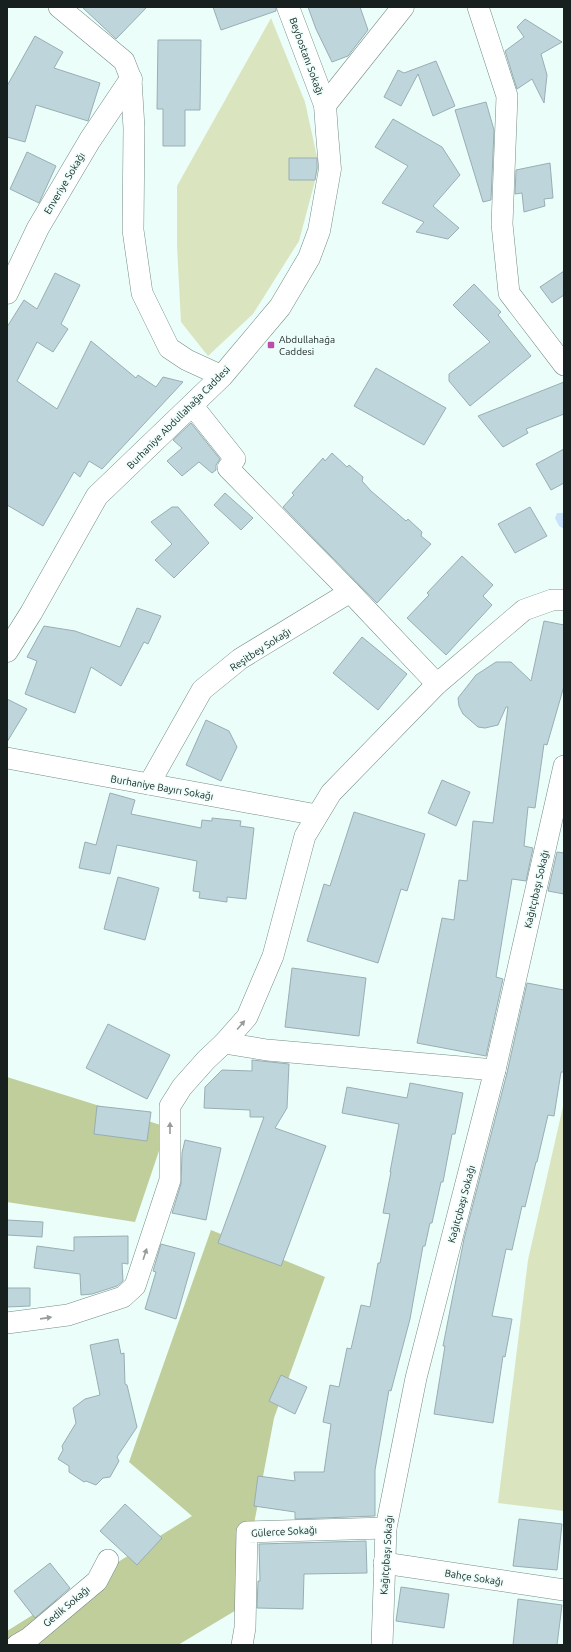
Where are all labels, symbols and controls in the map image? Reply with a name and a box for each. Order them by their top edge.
street label: Beybostanı Sokağı [287,16,326,96]
street label: Enveriye Sokağı [42,150,87,216]
place label: Abdullahağa Caddesi [279,334,335,357]
marker: Abdullahağa Caddesi [266,340,276,350]
street label: Burhaniye Abdullahağa Caddesi [125,364,232,471]
street label: Reşitbey Sokağı [228,626,293,673]
street label: Burhaniye Bayırı Sokağı [110,773,214,802]
street label: Kağıtçıbaşı Sokağı [522,849,551,929]
one-way arrow [236,1019,245,1030]
one-way arrow [167,1121,173,1134]
street label: Kağıtçıbaşı Sokağı [446,1164,477,1244]
one-way arrow [142,1247,148,1259]
one-way arrow [40,1315,52,1321]
street label: Kağıtçıbaşı Sokağı [378,1515,395,1595]
street label: Gülerce Sokağı [251,1524,317,1539]
street label: Bahçe Sokağı [444,1567,504,1588]
street label: Gedik Sokağı [41,1584,92,1629]

